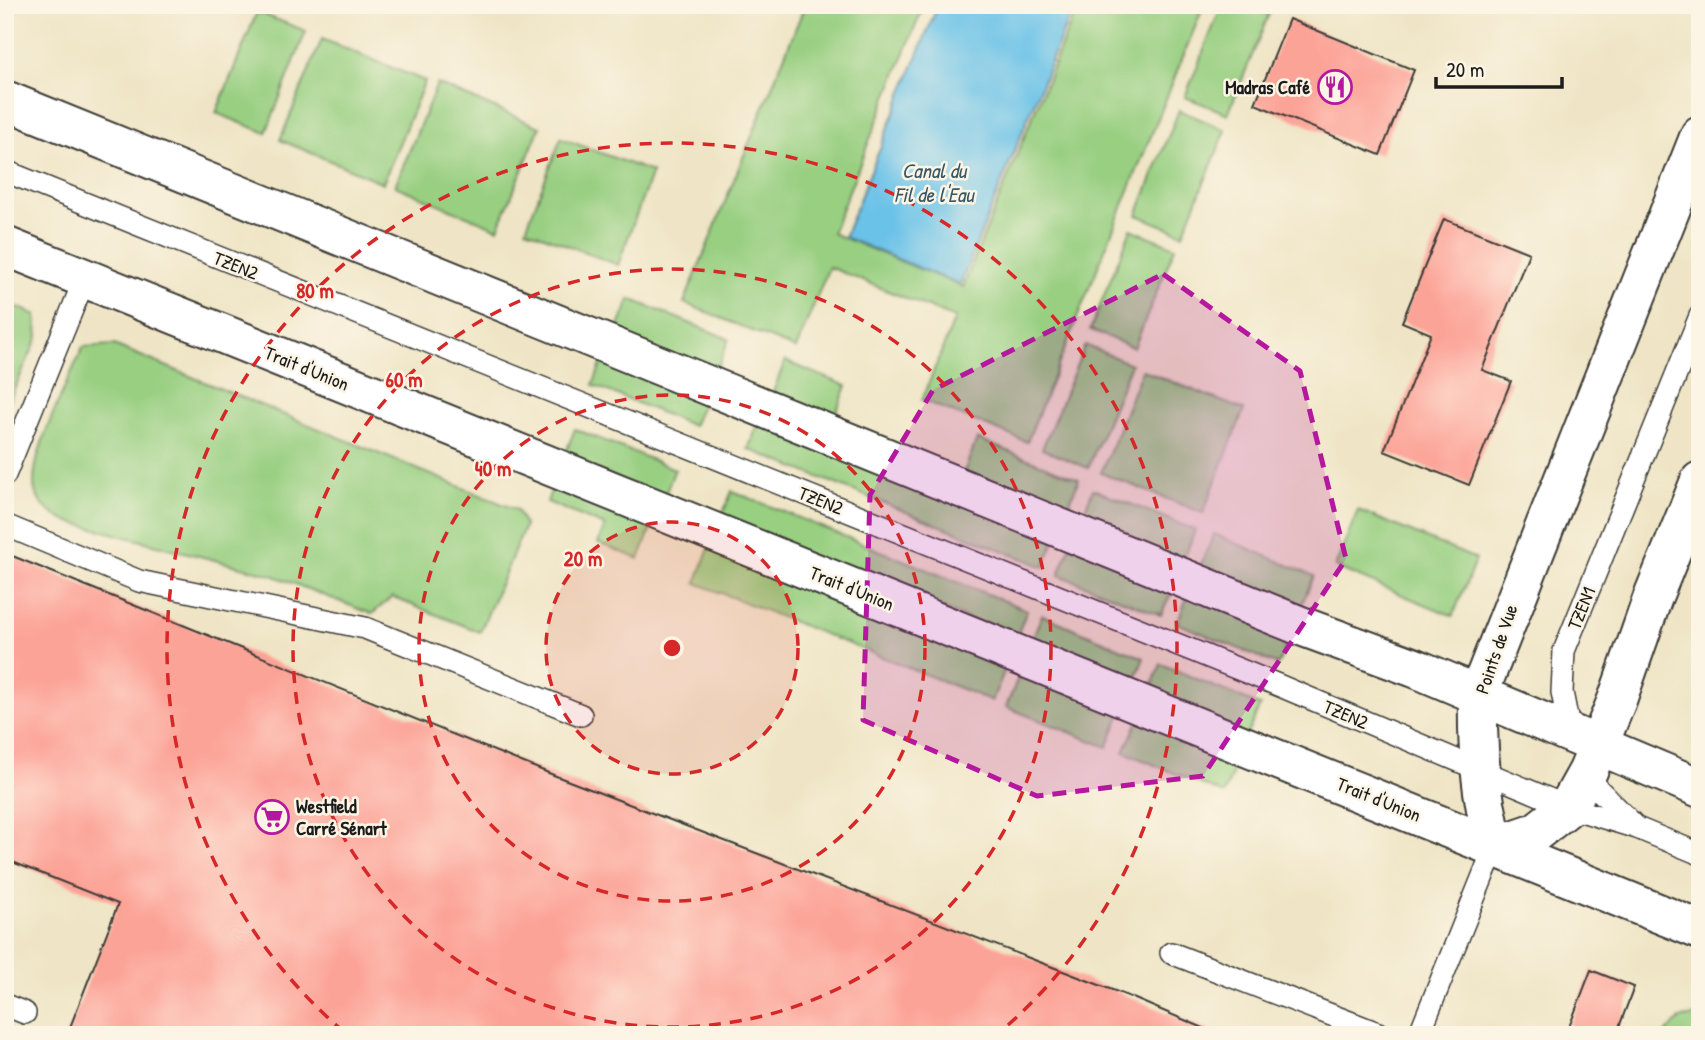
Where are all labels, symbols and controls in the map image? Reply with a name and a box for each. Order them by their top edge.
scale bar [1436,46,1562,90]
text: 20 m [1446,55,1484,84]
restaurant icon: Madras Café [1316,68,1354,106]
place label: Madras Café [1225,74,1310,100]
water label: Canal du Fil de l'Eau [894,156,975,209]
street label: TZEN2 [210,244,262,286]
text: 80 m [296,276,334,305]
street label: Trait d'Union [261,339,353,397]
text: 60 m [386,365,422,394]
text: 40 m [475,454,511,483]
street label: TZEN2 [795,479,847,521]
text: 20 m [564,544,602,573]
street label: Trait d'Union [806,559,898,617]
street label: TZEN1 [1561,583,1601,633]
street label: Points de Vue [1469,600,1524,697]
centre of rings [660,636,684,660]
street label: TZEN2 [1320,693,1372,735]
street label: Trait d'Union [1333,770,1425,828]
place label: Westfield Carré Sénart [296,793,388,841]
supermarket icon: Westfield Carré Sénart [253,798,291,836]

